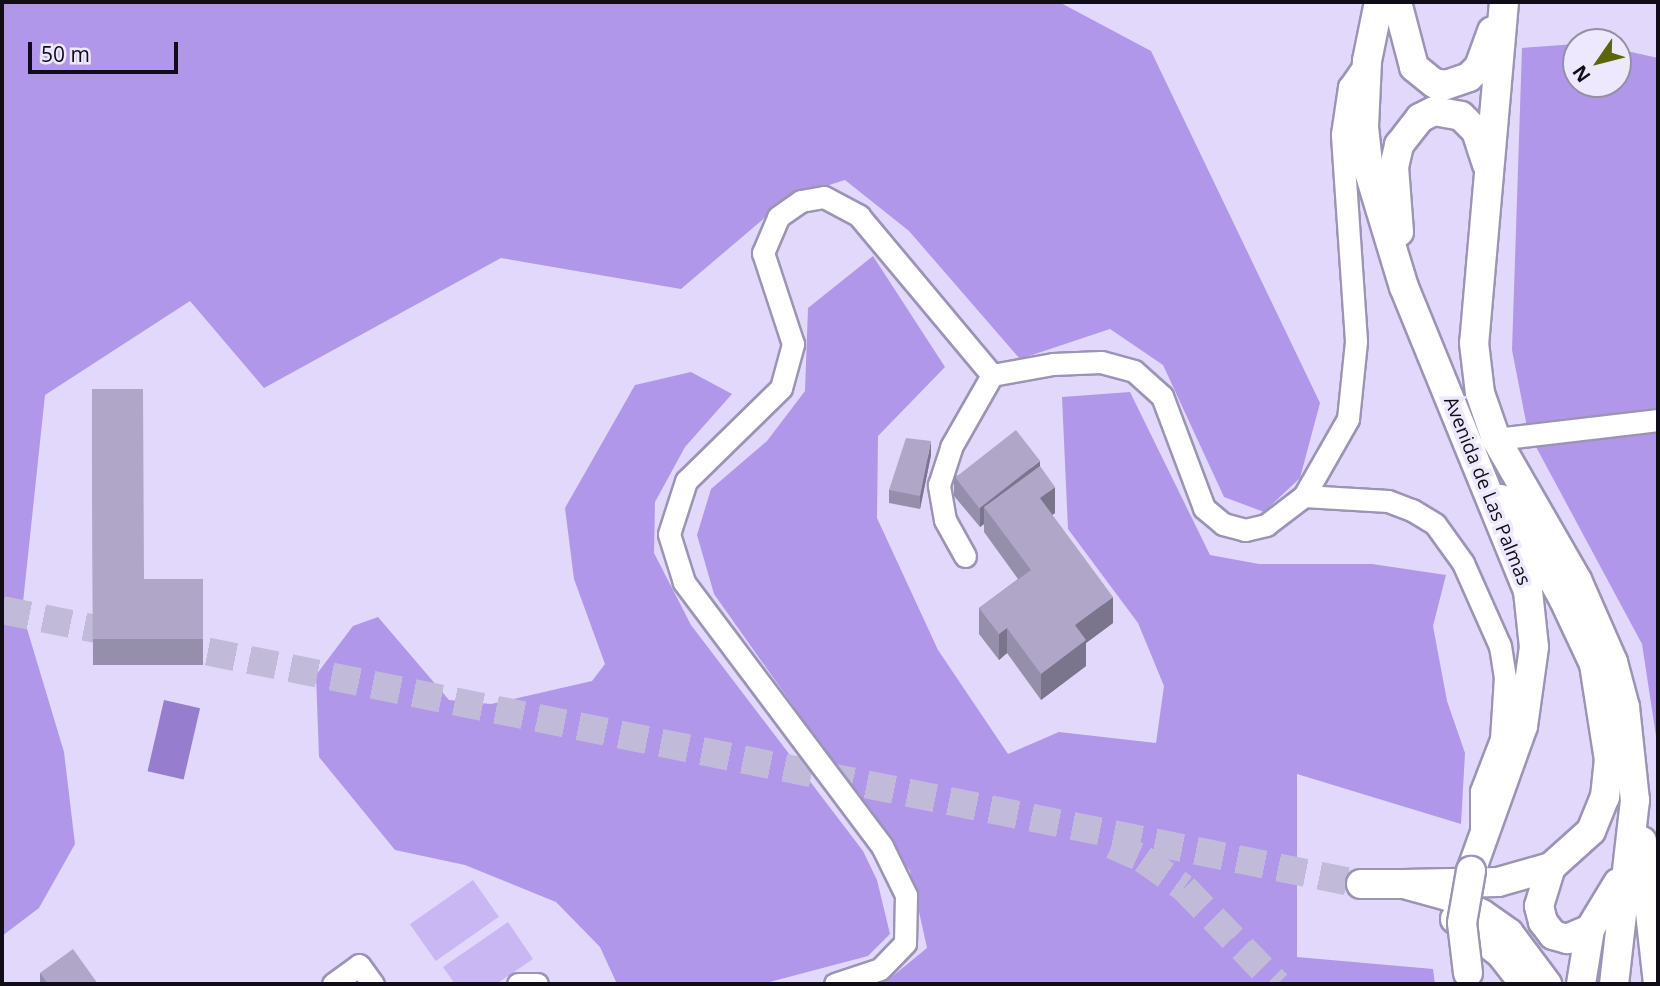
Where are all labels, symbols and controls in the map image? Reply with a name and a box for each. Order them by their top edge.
scale bar [32,28,182,72]
north arrow [1562,28,1632,98]
text: 50 m [41,40,90,68]
text: N [1566,60,1597,88]
street label: Avenida de Las Palmas [1439,393,1535,589]

